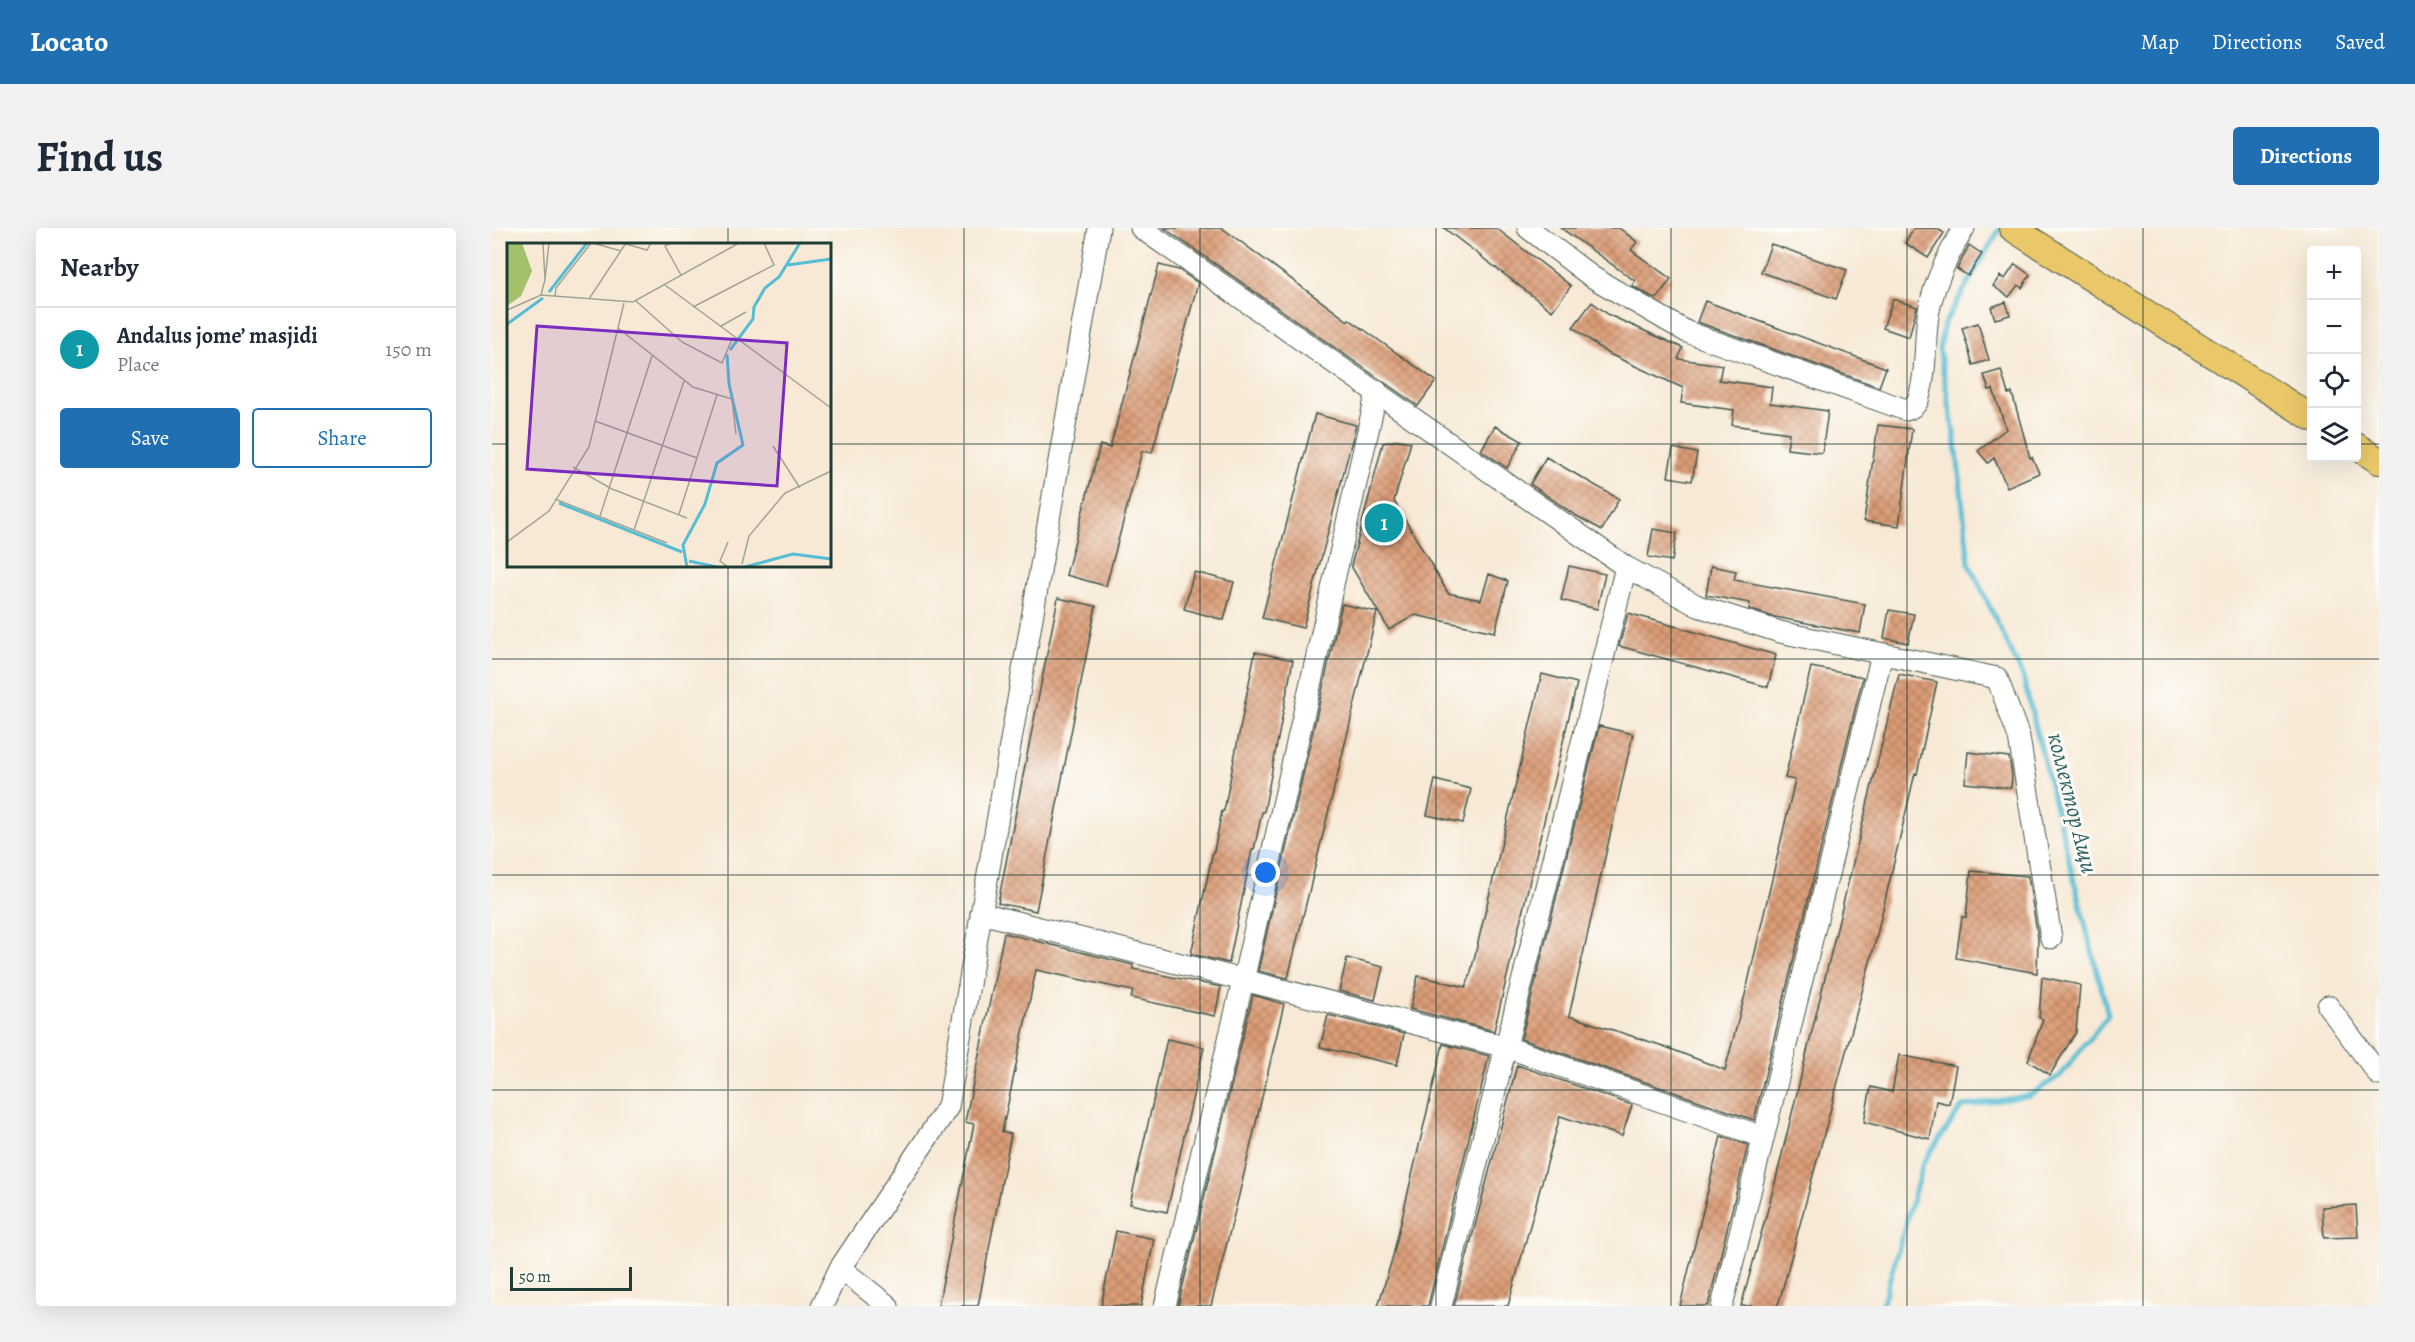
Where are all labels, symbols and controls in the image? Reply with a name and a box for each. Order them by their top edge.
text: Locato [30,23,108,61]
text: Map [2141,28,2179,56]
text: Directions [2212,28,2302,56]
text: Saved [2335,28,2385,56]
button: Directions [2233,127,2379,185]
text: Find us [36,128,163,185]
inset map [507,243,831,567]
map controls [2307,246,2361,462]
button: + [2307,246,2361,300]
text: Nearby [60,250,139,285]
button: − [2307,300,2361,354]
text: Andalus jome’ masjidi [117,321,318,351]
text: 1 [76,336,83,363]
text: 150 m [385,336,432,363]
text: Place [117,351,159,378]
button: locate [2307,354,2361,408]
button: Save [60,408,240,468]
button: Share [252,408,432,468]
button: layers [2307,408,2361,462]
pin: 1 [1364,500,1404,546]
water label: коллектор Ащи [2040,729,2106,877]
your location [1251,858,1280,887]
scale bar [510,1264,632,1292]
text: 50 m [519,1266,551,1288]

